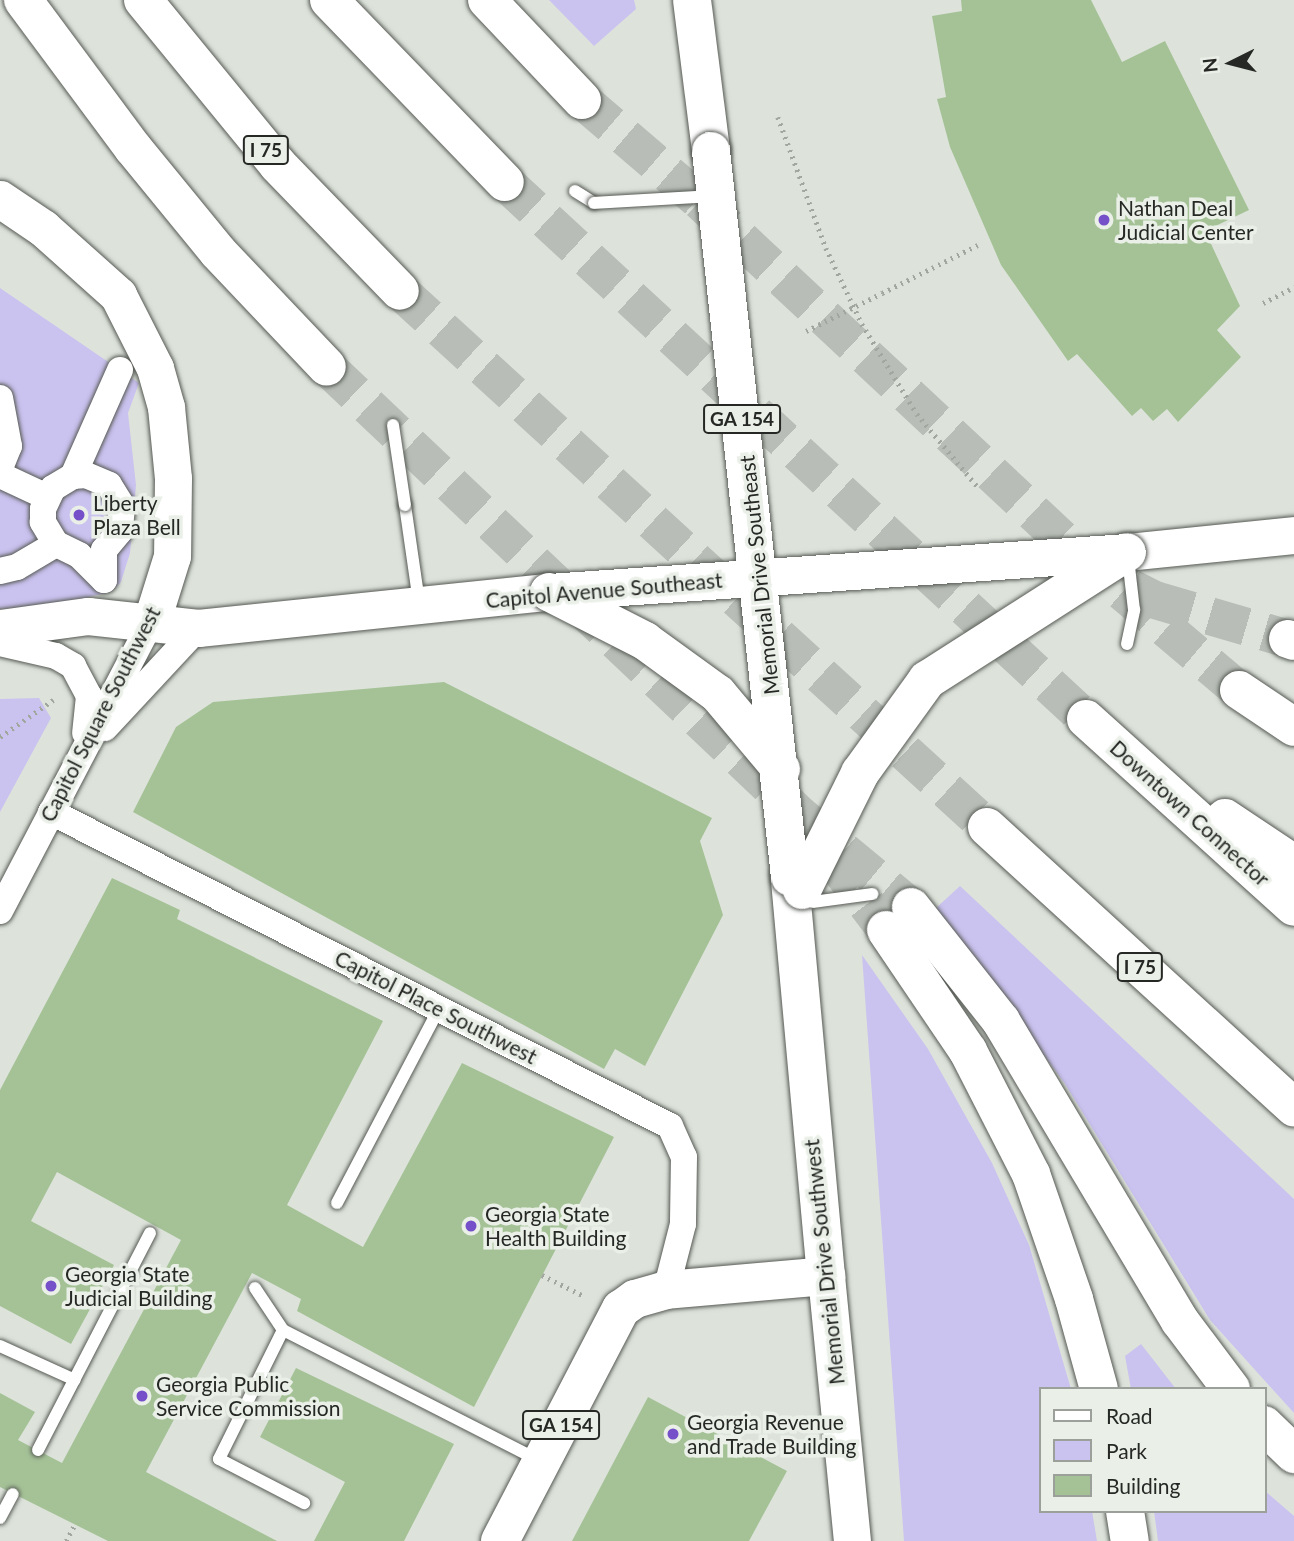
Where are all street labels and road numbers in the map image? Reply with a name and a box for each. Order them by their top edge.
road number: I 75 [242,134,290,166]
road number: GA 154 [702,404,782,434]
street label: Memorial Drive Southeast [734,454,784,696]
street label: Capitol Avenue Southeast [484,567,724,613]
street label: Capitol Square Southwest [35,602,165,826]
street label: Downtown Connector [1105,735,1275,891]
street label: Capitol Place Southwest [331,945,541,1069]
road number: I 75 [1116,951,1164,982]
street label: Memorial Drive Southwest [799,1138,849,1386]
road number: GA 154 [521,1410,601,1441]

